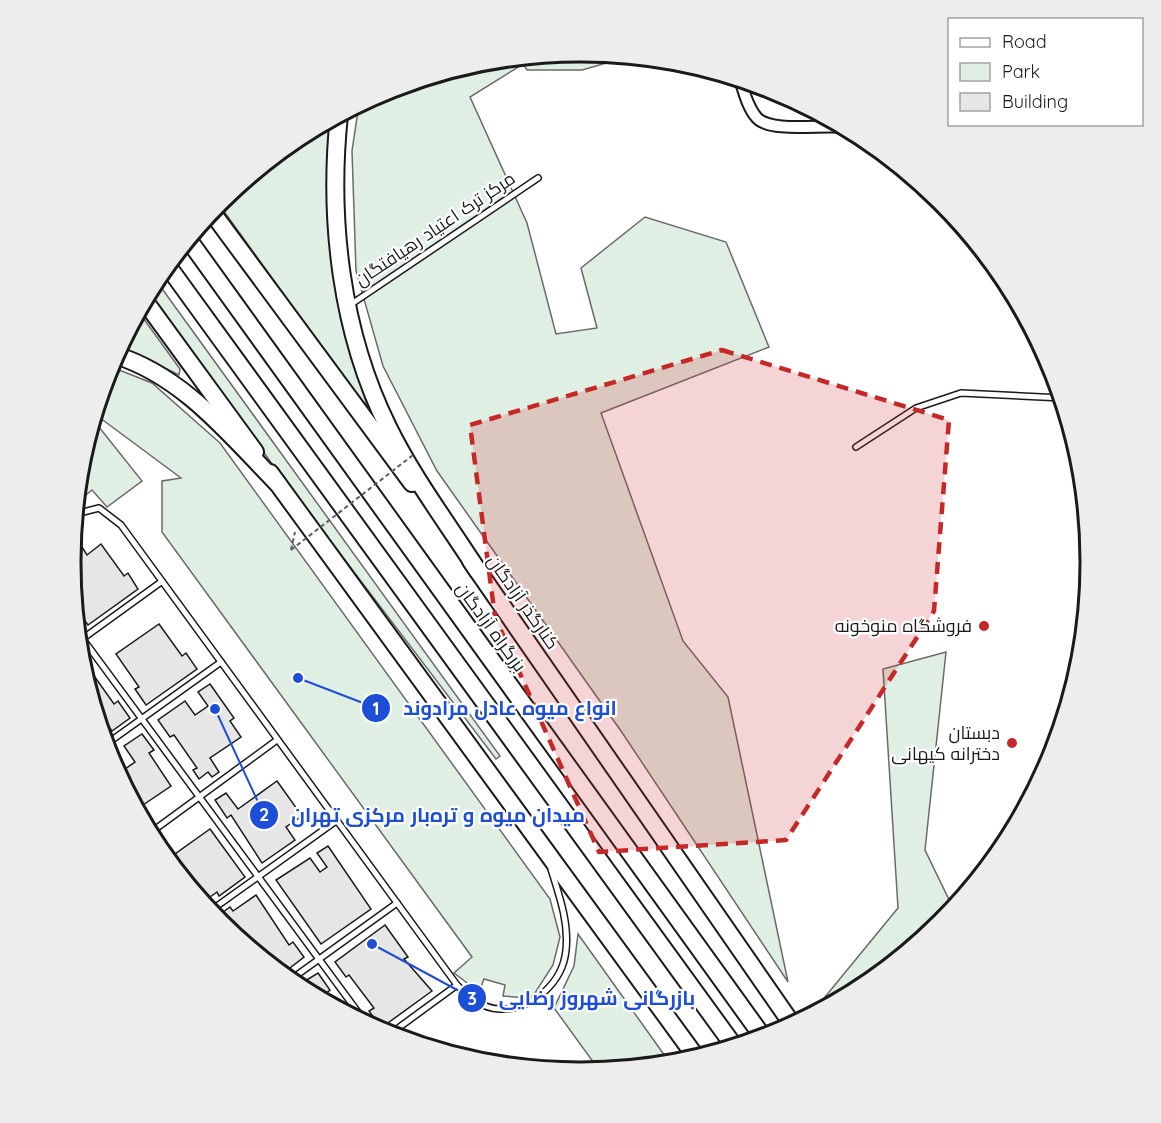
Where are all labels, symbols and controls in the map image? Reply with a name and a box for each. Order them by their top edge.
legend [948,18,1143,126]
text: Road [1002,30,1047,53]
text: Park [1002,60,1040,83]
text: Building [1002,90,1068,113]
street label: مرکز ترک اعتیاد رهیافتگان [350,166,519,291]
street label: کنارگذر آزادگان [482,550,565,654]
street label: بزرگراه آزادگان [451,577,532,676]
place label: فروشگاه منوخونه [835,614,972,637]
marker: فروشگاه منوخونه [977,619,991,633]
callout: انواع میوه عادل مرادوند [361,689,629,727]
text: انواع میوه عادل مرادوند [403,695,617,722]
text: 1 [372,697,380,720]
place label: دبستان دخترانه کیهانی [891,721,1000,765]
marker: دبستان دخترانه کیهانی [1005,736,1019,750]
callout: میدان میوه و تره‌بار مرکزی تهران [249,796,597,834]
text: میدان میوه و تره‌بار مرکزی تهران [291,802,585,828]
text: 2 [259,803,269,826]
callout: بازرگانی شهروز رضایی [457,979,708,1017]
text: بازرگانی شهروز رضایی [499,985,695,1011]
text: 3 [467,987,477,1010]

